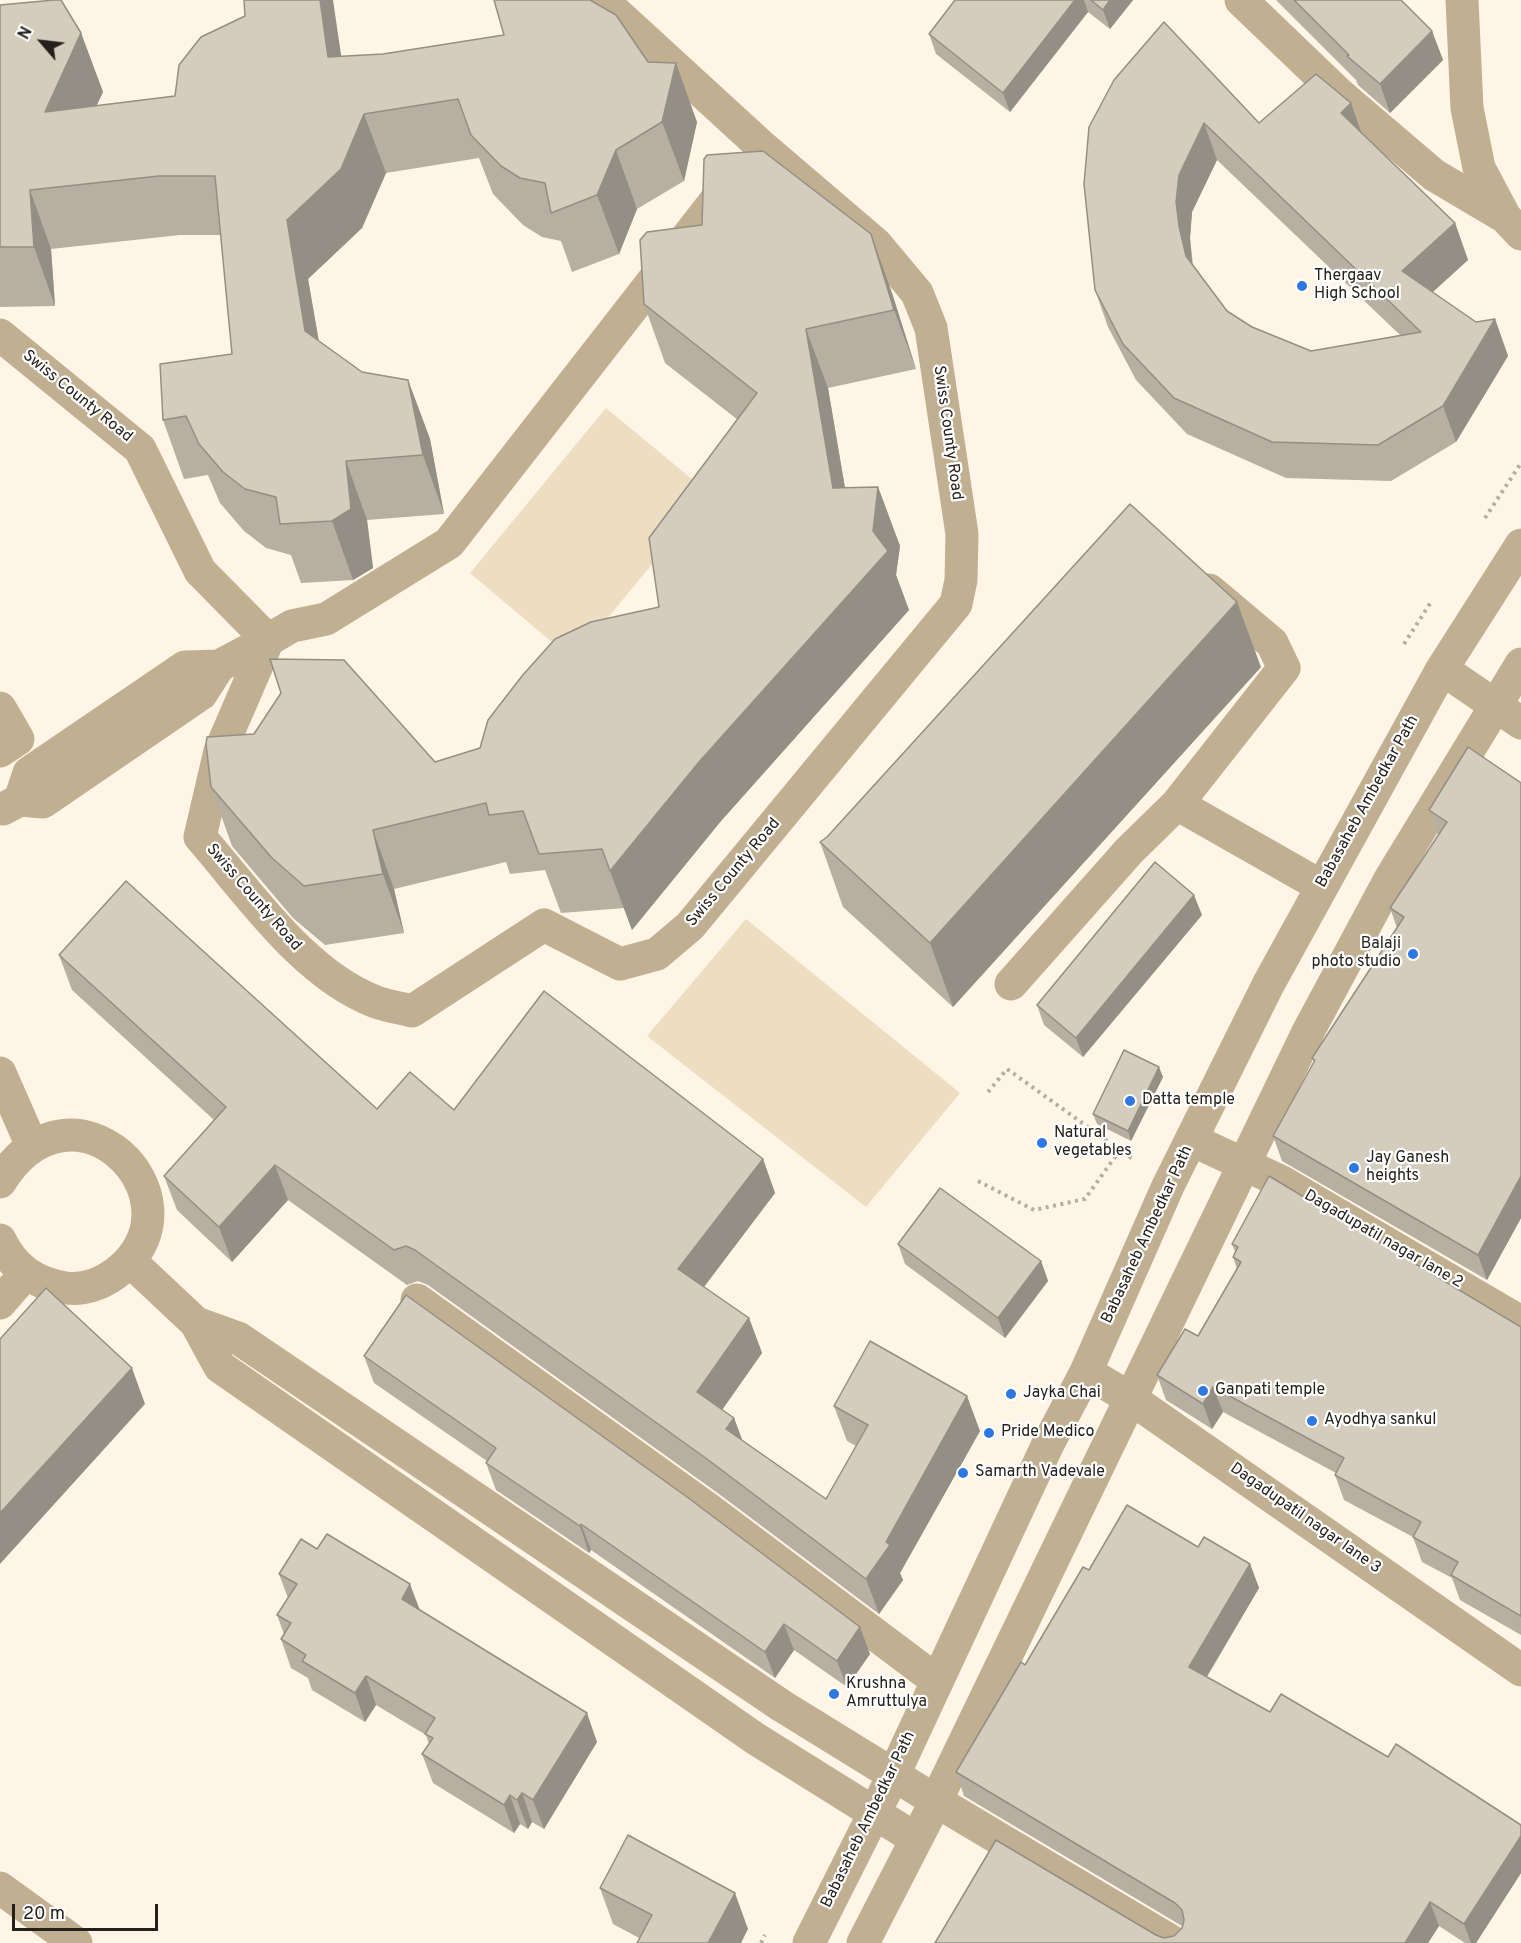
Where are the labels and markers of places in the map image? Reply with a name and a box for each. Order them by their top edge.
place label: Thergaav High School [1314,267,1400,305]
marker: Thergaav High School [1295,279,1309,293]
place label: Balaji photo studio [1311,935,1401,973]
marker: Balaji photo studio [1406,947,1420,961]
place label: Datta temple [1142,1091,1235,1111]
marker: Datta temple [1123,1094,1137,1108]
place label: Natural vegetables [1054,1124,1132,1162]
marker: Natural vegetables [1035,1136,1049,1150]
place label: Jay Ganesh heights [1366,1149,1449,1187]
marker: Jay Ganesh heights [1347,1161,1361,1175]
place label: Ganpati temple [1215,1381,1325,1401]
place label: Jayka Chai [1023,1384,1101,1404]
marker: Ganpati temple [1196,1384,1210,1398]
marker: Jayka Chai [1004,1387,1018,1401]
place label: Ayodhya sankul [1324,1411,1436,1431]
marker: Ayodhya sankul [1305,1414,1319,1428]
place label: Pride Medico [1001,1423,1095,1443]
marker: Pride Medico [982,1426,996,1440]
place label: Samarth Vadevale [975,1463,1105,1483]
marker: Samarth Vadevale [956,1466,970,1480]
place label: Krushna Amruttulya [846,1675,927,1713]
marker: Krushna Amruttulya [827,1687,841,1701]

